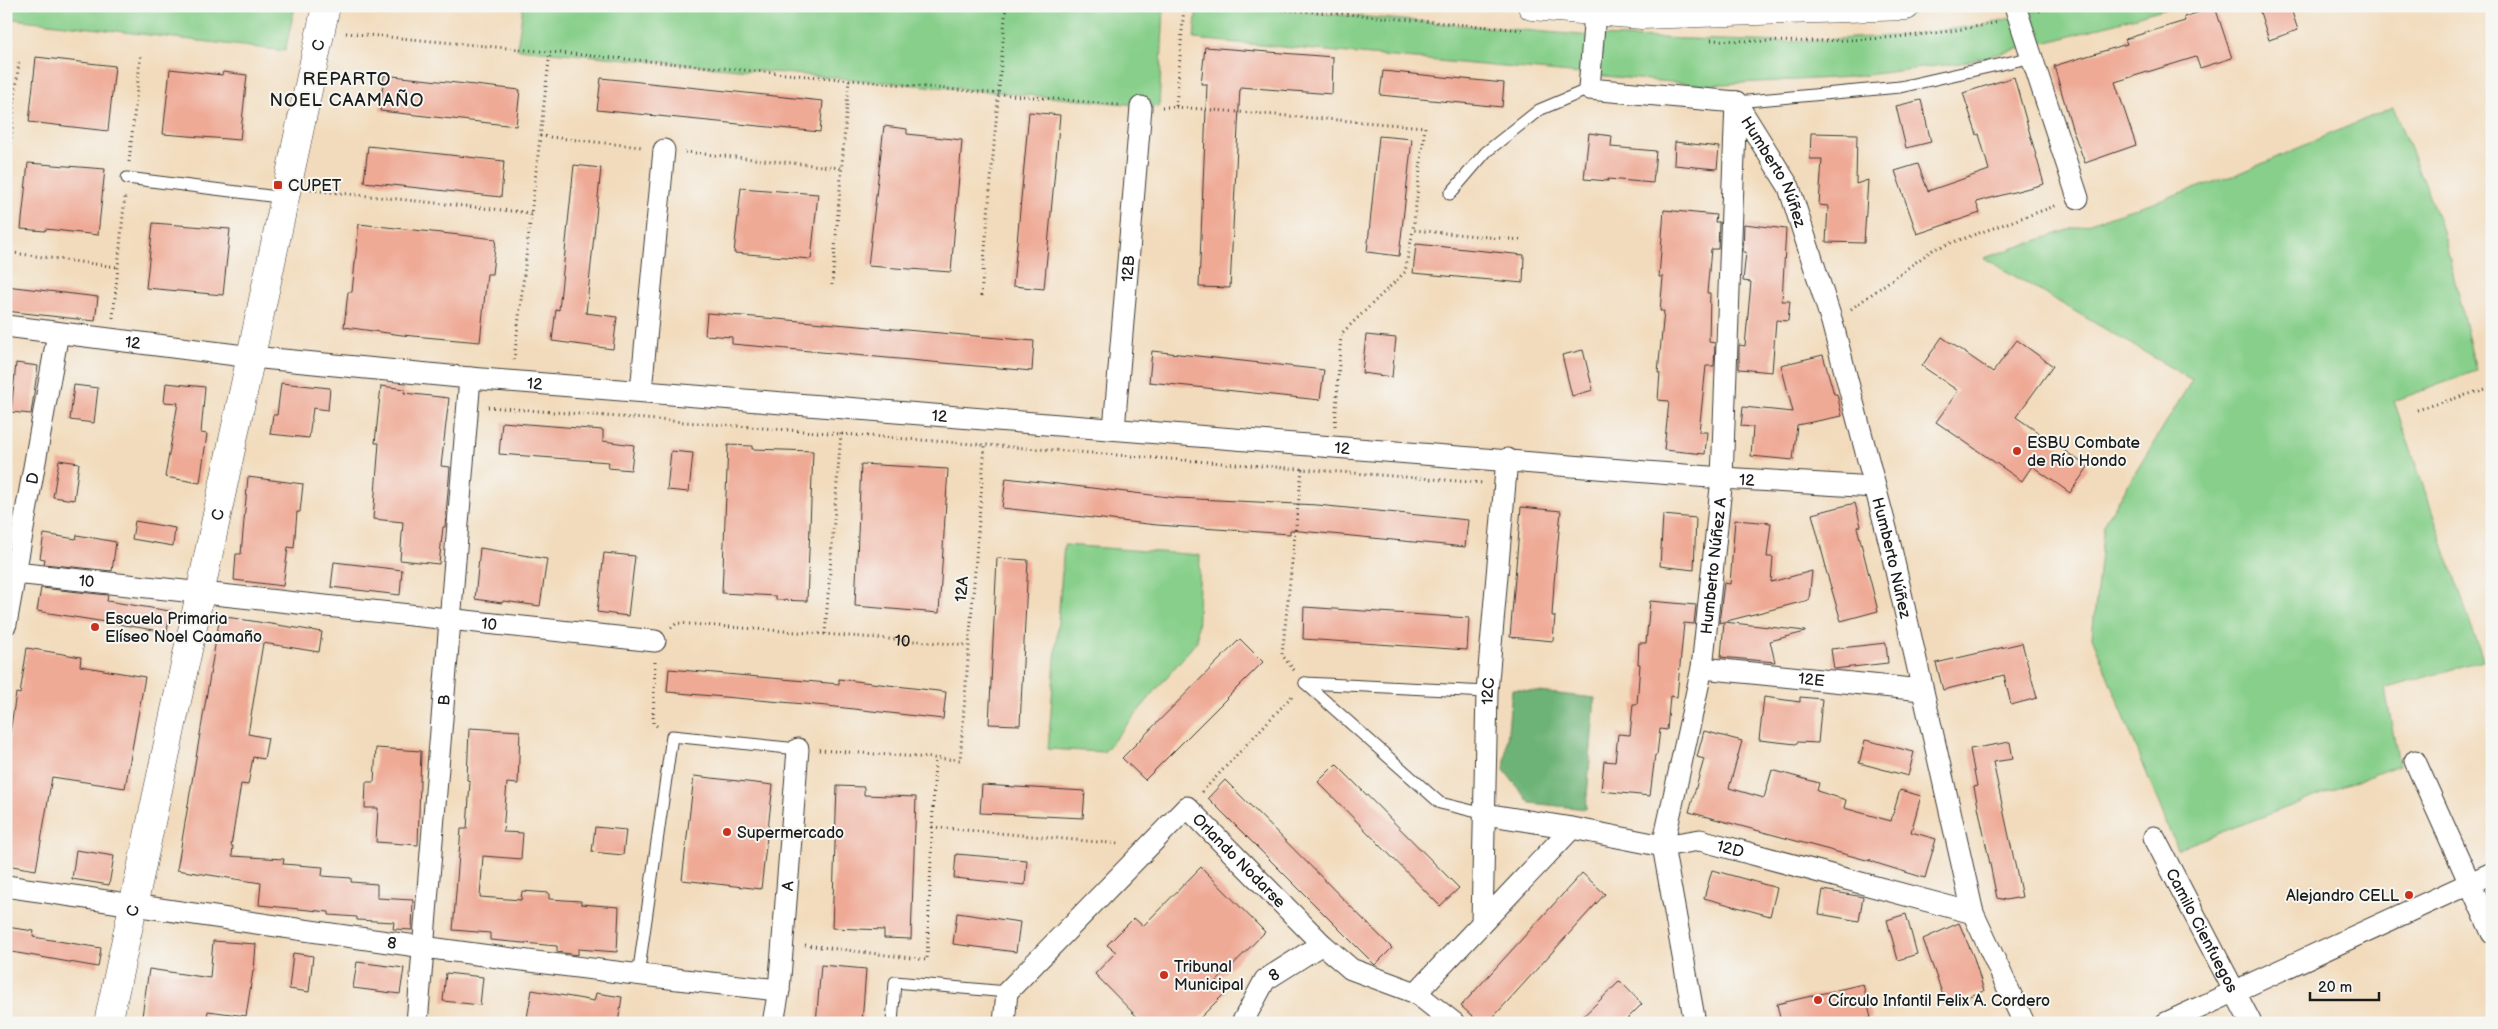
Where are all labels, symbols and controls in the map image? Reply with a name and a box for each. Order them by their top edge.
street label: C [309,38,330,53]
district label: REPARTO NOEL CAAMAÑO [269,69,425,111]
street label: Humberto Núñez [1736,113,1809,230]
place label: CUPET [288,177,342,196]
marker: CUPET [272,179,284,191]
street label: 12B [1118,255,1140,283]
street label: 12 [124,333,142,354]
street label: 12 [526,375,544,395]
street label: 12 [931,407,949,427]
place label: ESBU Combate de Río Hondo [2027,434,2141,471]
street label: 12 [1334,439,1351,459]
marker: ESBU Combate de Río Hondo [2011,445,2023,457]
street label: D [23,471,44,486]
street label: 12 [1739,471,1756,491]
street label: Humberto Núñez A [1698,496,1731,635]
street label: Humberto Núñez [1867,496,1914,620]
street label: C [208,507,229,522]
street label: 10 [78,572,95,592]
street label: 12A [952,575,973,603]
place label: Escuela Primaria Elíseo Noel Caamaño [105,610,262,647]
street label: 10 [480,615,498,635]
marker: Escuela Primaria Elíseo Noel Caamaño [89,621,101,633]
street label: 10 [894,631,911,652]
street label: 12E [1797,670,1825,691]
street label: 12C [1479,677,1499,705]
street label: B [435,694,455,706]
street label: Orlando Nodarse [1188,810,1289,913]
place label: Supermercado [737,824,844,843]
marker: Supermercado [721,826,733,838]
street label: 12D [1715,837,1746,862]
street label: Camilo Cienfuegos [2161,865,2241,996]
street label: A [779,880,799,892]
place label: Alejandro CELL [2286,887,2400,906]
marker: Alejandro CELL [2403,889,2415,901]
street label: C [123,903,144,918]
street label: 8 [386,934,398,954]
place label: Tribunal Municipal [1174,958,1244,995]
street label: 8 [1265,965,1283,986]
marker: Tribunal Municipal [1158,969,1170,981]
scale bar [2310,969,2379,1001]
text: 20 m [2318,978,2352,997]
place label: Círculo Infantil Felix A. Cordero [1828,992,2050,1011]
marker: Círculo Infantil Felix A. Cordero [1812,994,1824,1006]

